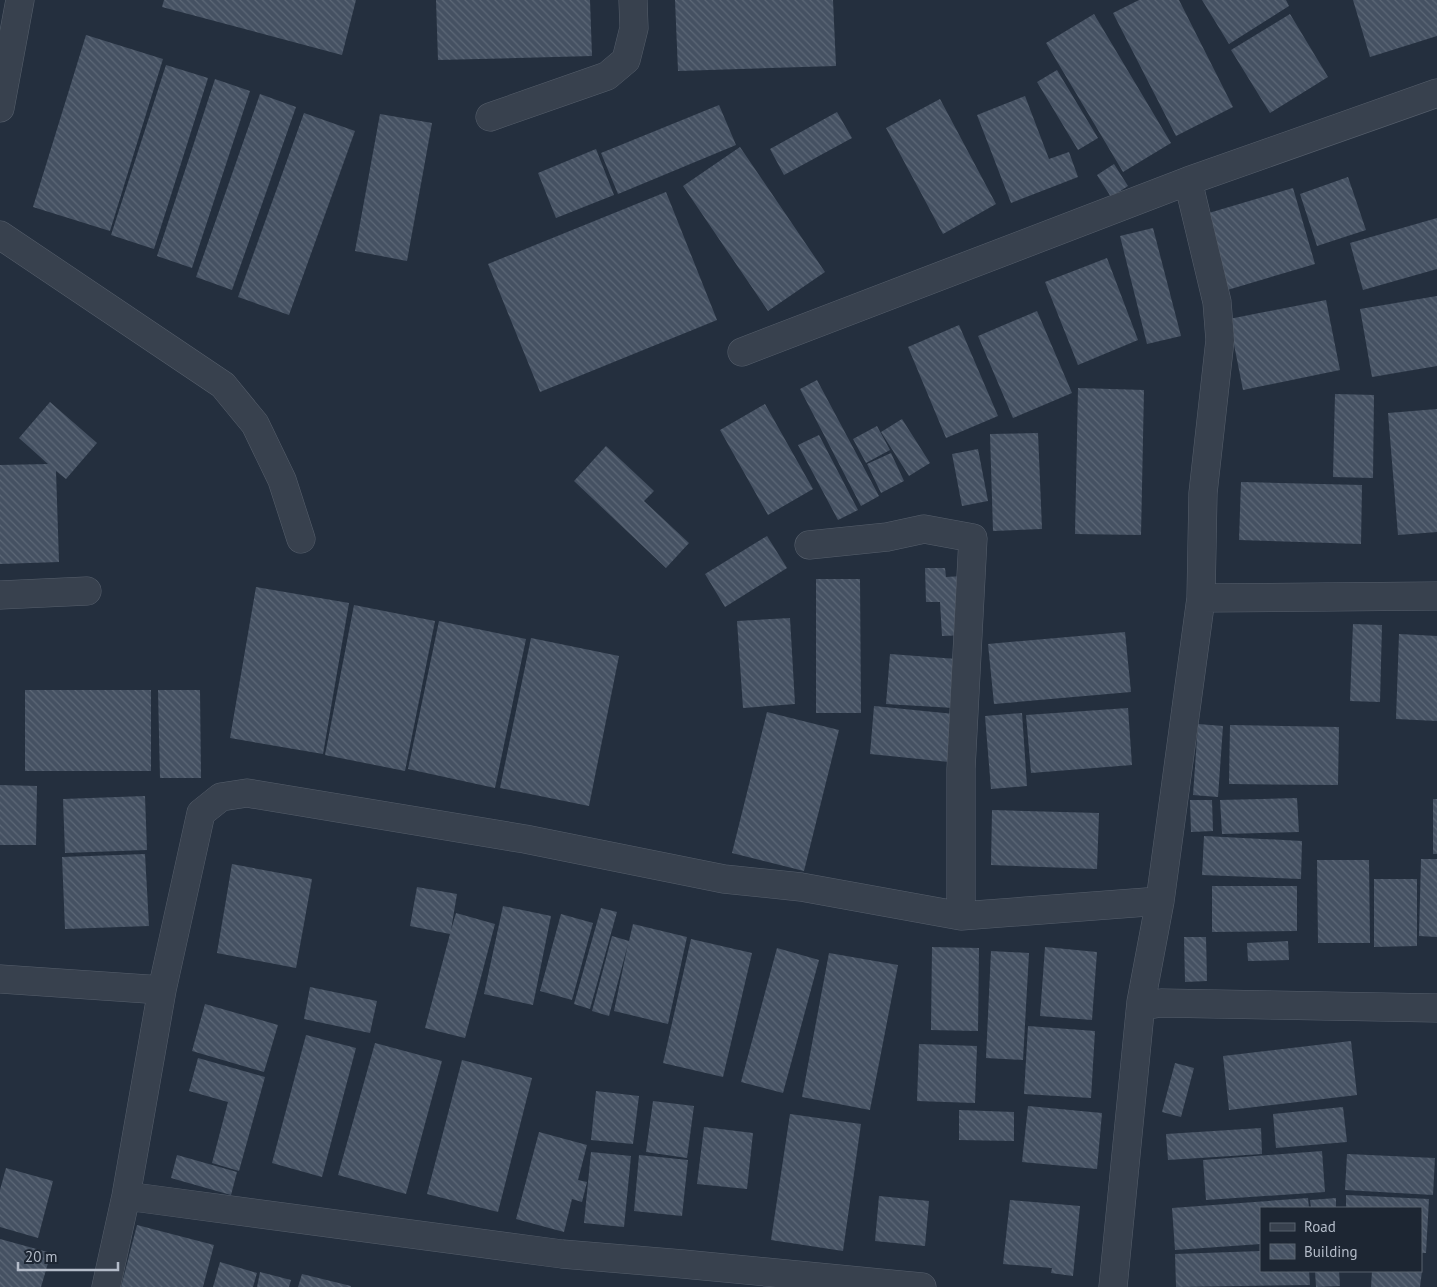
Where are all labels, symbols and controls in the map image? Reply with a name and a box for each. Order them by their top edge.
legend [1260,1207,1422,1272]
text: Road [1304,1217,1336,1236]
scale bar [18,1240,118,1272]
text: Building [1304,1242,1358,1261]
text: 20 m [25,1247,58,1266]

